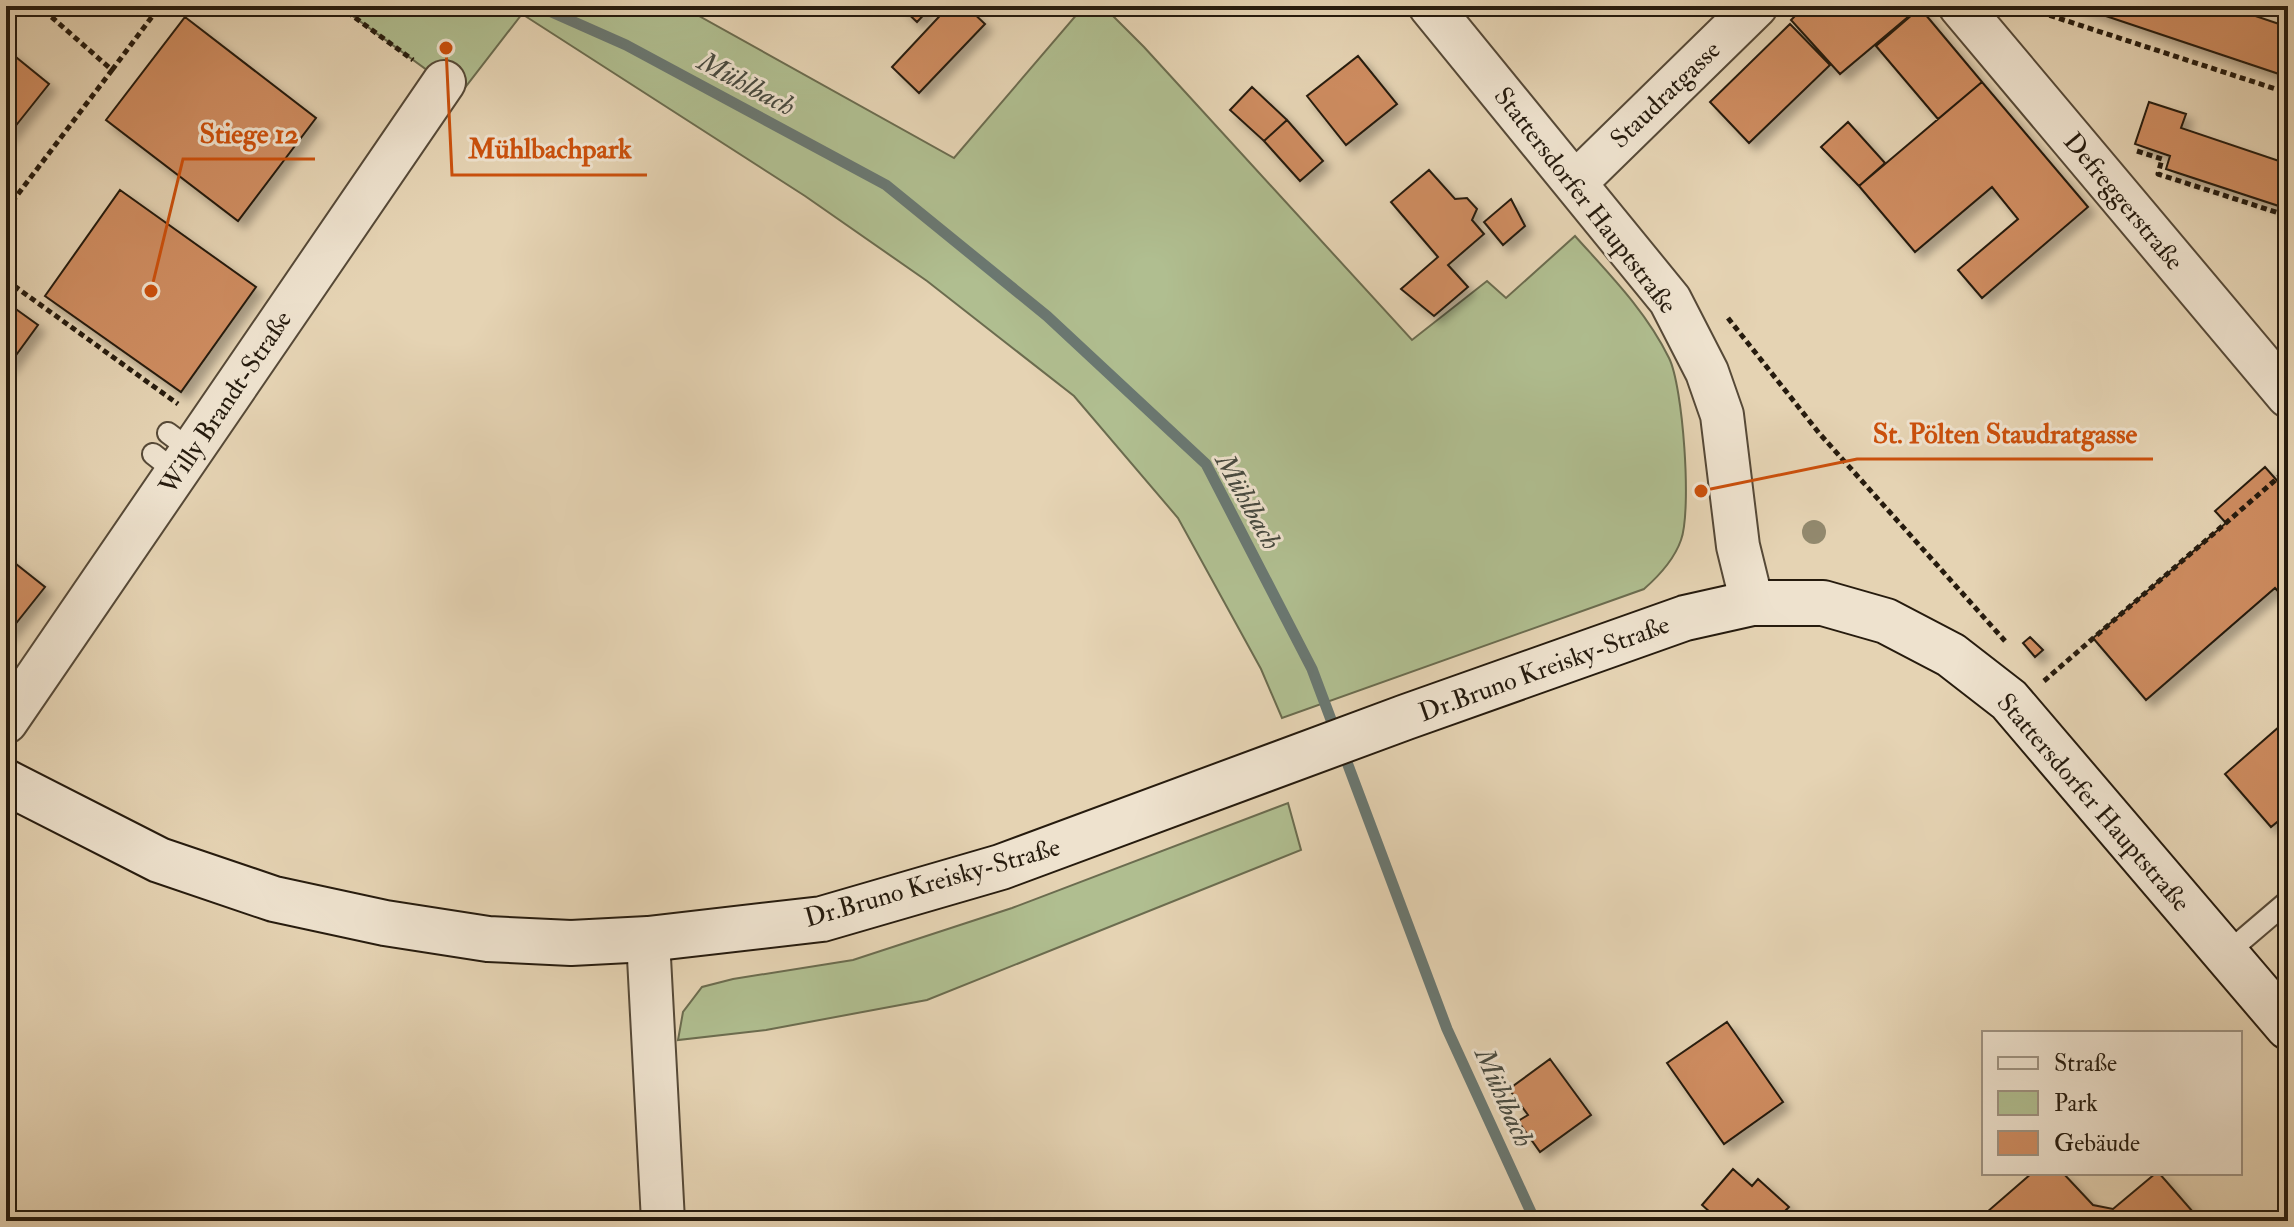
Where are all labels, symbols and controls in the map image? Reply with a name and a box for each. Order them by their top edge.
street label: Staudratgasse [1604,34,1728,155]
water label: Mühlbach [690,43,801,124]
street label: Stattersdorfer Hauptstraße [1486,81,1684,321]
callout: Stiege 12 [183,107,315,159]
text: Stiege 12 [199,117,299,152]
callout: Mühlbachpark [452,123,647,175]
street label: Defreggerstraße [2056,126,2190,277]
text: Mühlbachpark [467,132,632,167]
street label: Willy Brandt-Straße [152,305,299,501]
callout: St. Pölten Staudratgasse [1857,407,2153,459]
text: St. Pölten Staudratgasse [1873,417,2138,452]
water label: Mühlbach [1206,446,1288,556]
street label: Dr.Bruno Kreisky-Straße [1415,609,1674,729]
street label: Stattersdorfer Hauptstraße [1989,687,2197,919]
street label: Dr.Bruno Kreisky-Straße [801,831,1064,935]
legend [1982,1031,2242,1175]
water label: Mühlbach [1465,1041,1541,1153]
text: Straße [2054,1048,2117,1079]
text: Park [2054,1088,2098,1119]
text: Gebäude [2054,1128,2140,1159]

